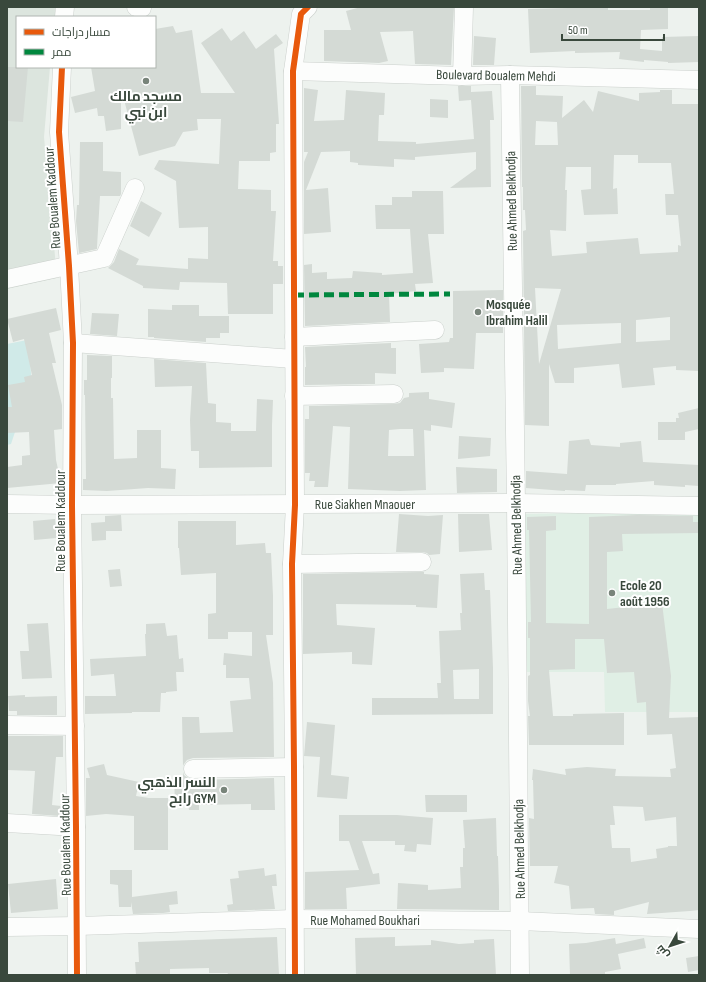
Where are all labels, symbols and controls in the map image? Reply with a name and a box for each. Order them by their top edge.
legend [16,16,156,68]
scale bar [562,16,664,42]
text: 50 m [568,23,588,38]
text: مسار دراجات [52,25,111,40]
text: ممر [51,45,71,60]
street label: Boulevard Boualem Mehdi [436,66,556,85]
marker: مسجد مالك ابن نبي [141,76,151,86]
place label: مسجد مالك ابن نبي [110,88,182,124]
street label: Rue Boualem Kaddour [40,147,65,249]
street label: Rue Ahmed Belkhodja [502,151,521,251]
place label: Mosquée Ibrahim Halil [486,296,548,329]
marker: Mosquée Ibrahim Halil [473,307,483,317]
street label: Rue Boualem Kaddour [52,470,69,572]
street label: Rue Ahmed Belkhodja [507,475,526,575]
street label: Rue Siakhen Mnaouer [315,496,415,513]
place label: Ecole 20 août 1956 [620,577,670,610]
marker: Ecole 20 août 1956 [607,588,617,598]
place label: النسر الذهبي رابح GYM [138,774,216,808]
marker: النسر الذهبي رابح GYM [219,785,229,795]
street label: Rue Boualem Kaddour [56,794,75,896]
street label: Rue Ahmed Belkhodja [510,799,529,899]
street label: Rue Mohamed Boukhari [310,912,420,929]
north arrow [650,926,690,966]
text: ش [653,942,672,962]

